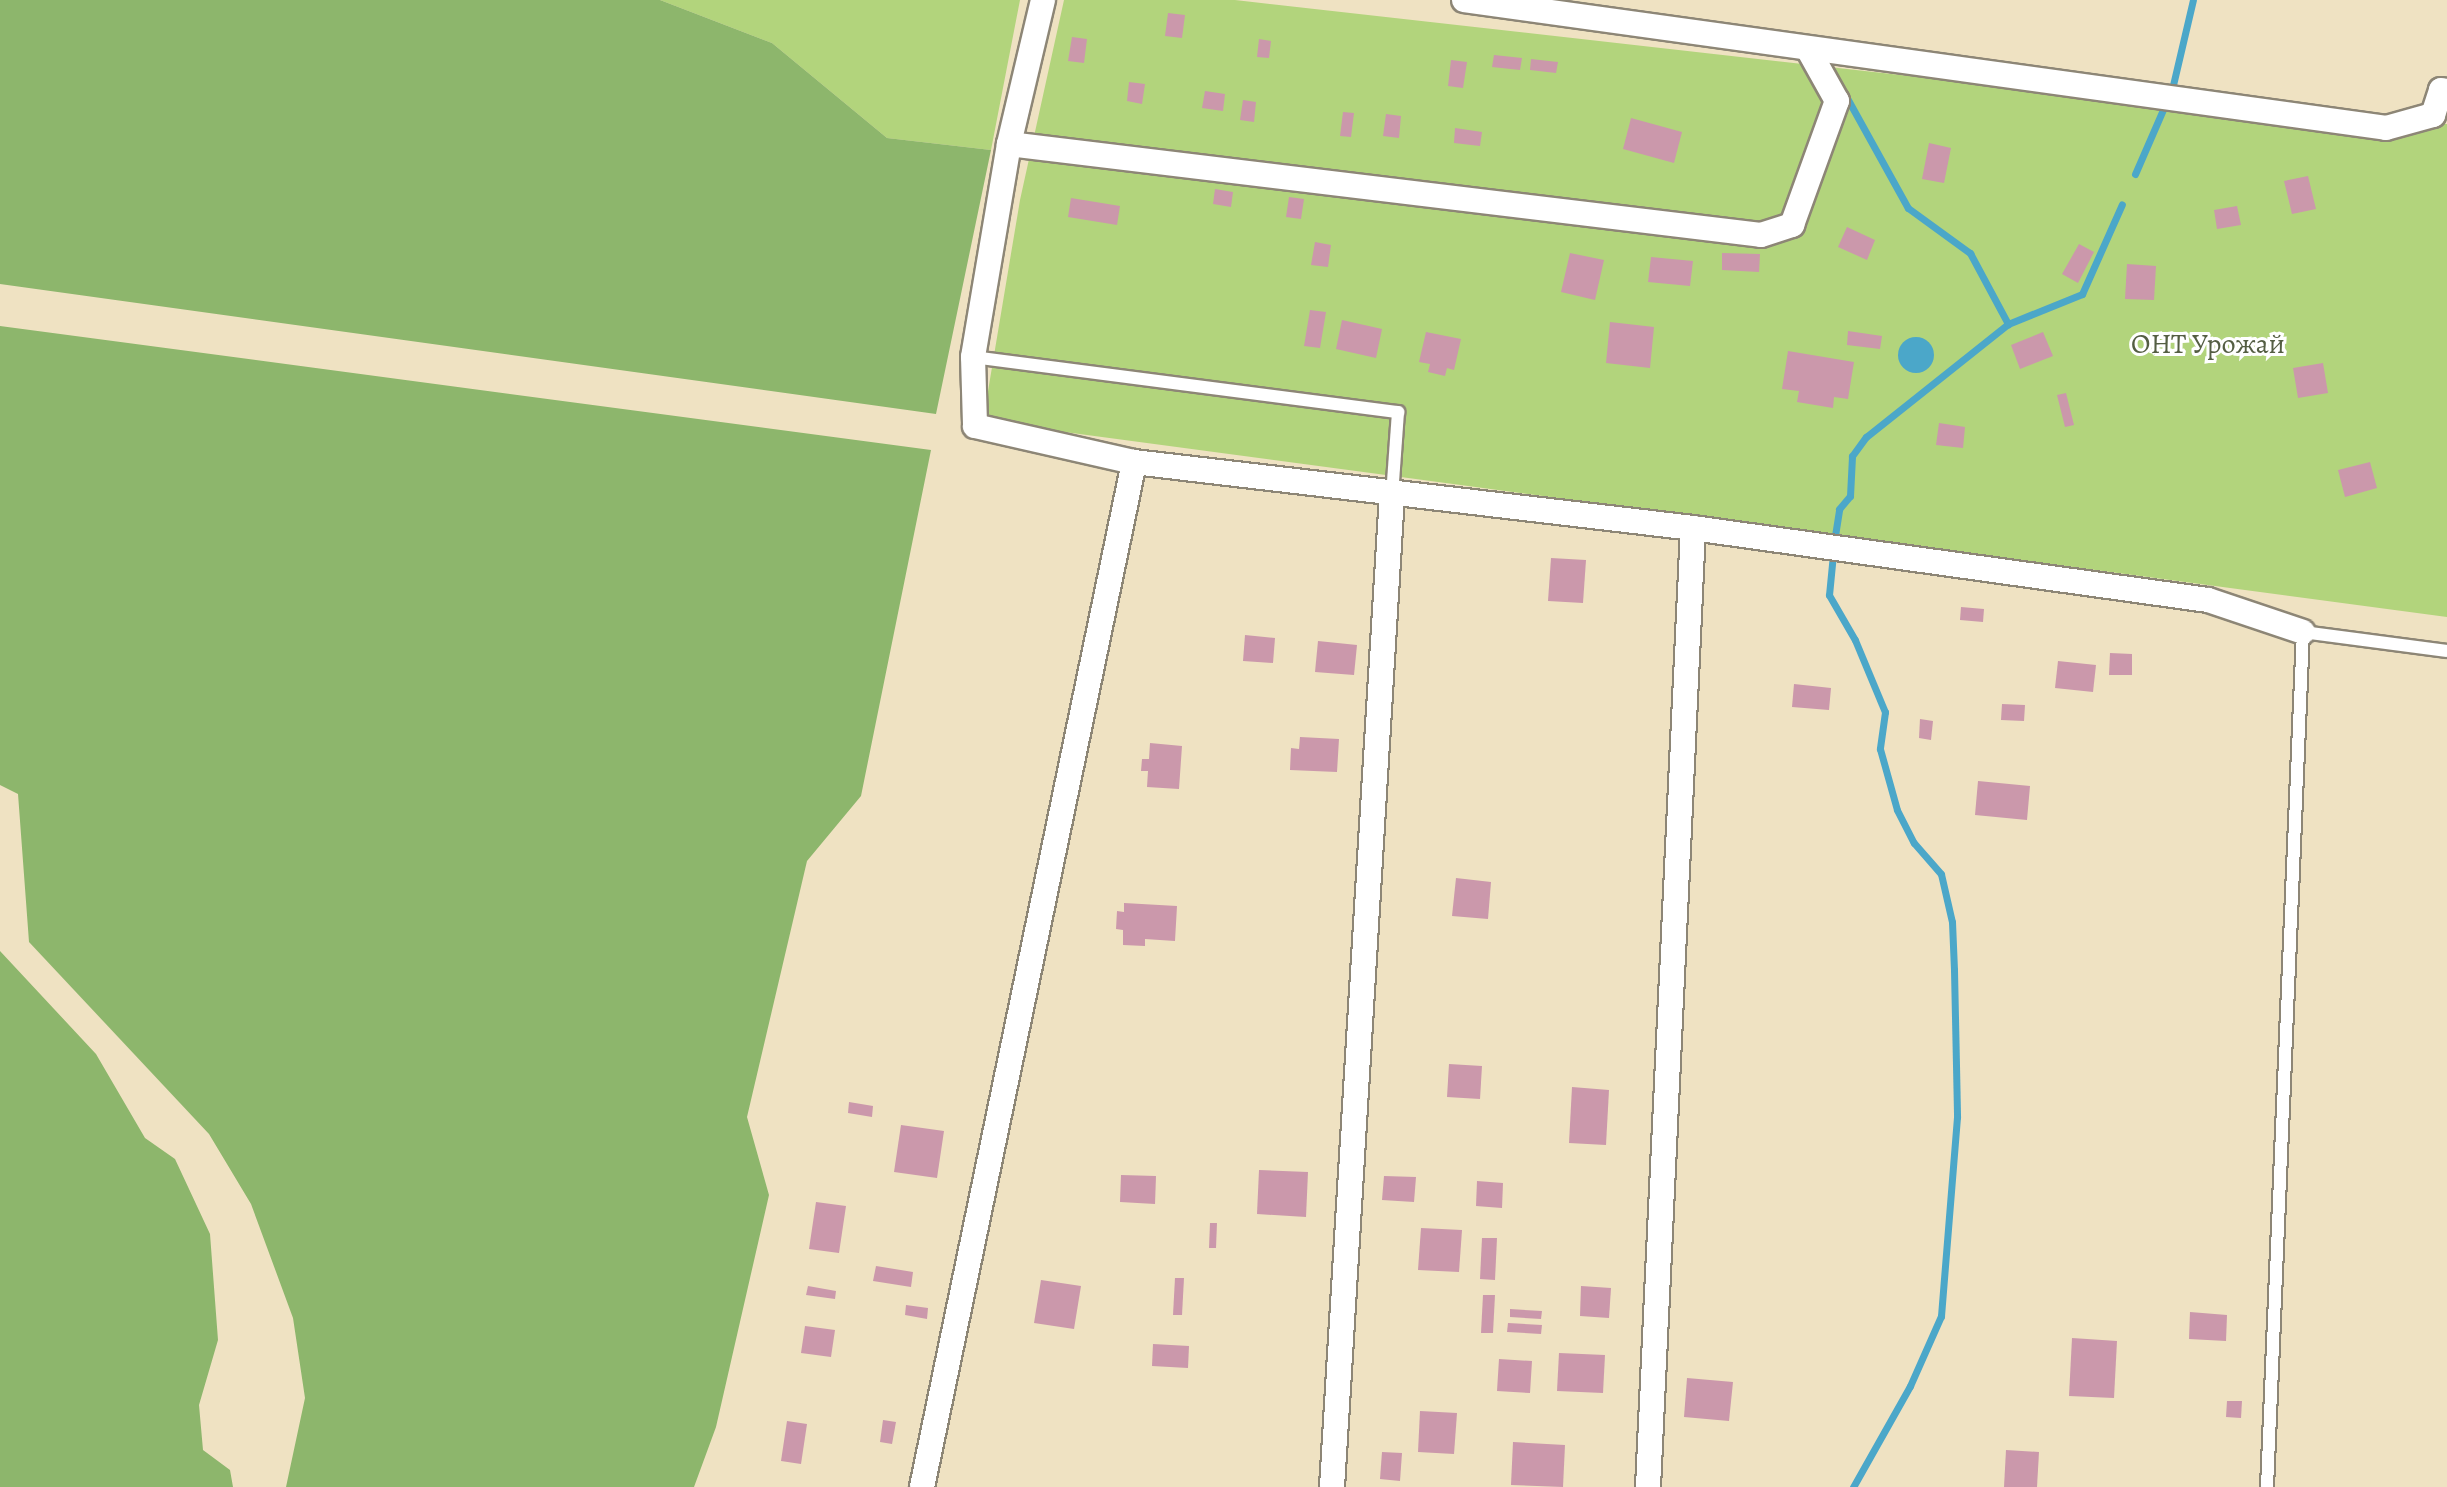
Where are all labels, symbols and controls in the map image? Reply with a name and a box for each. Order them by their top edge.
park label: ОНТ Урожай [2131,327,2285,361]

